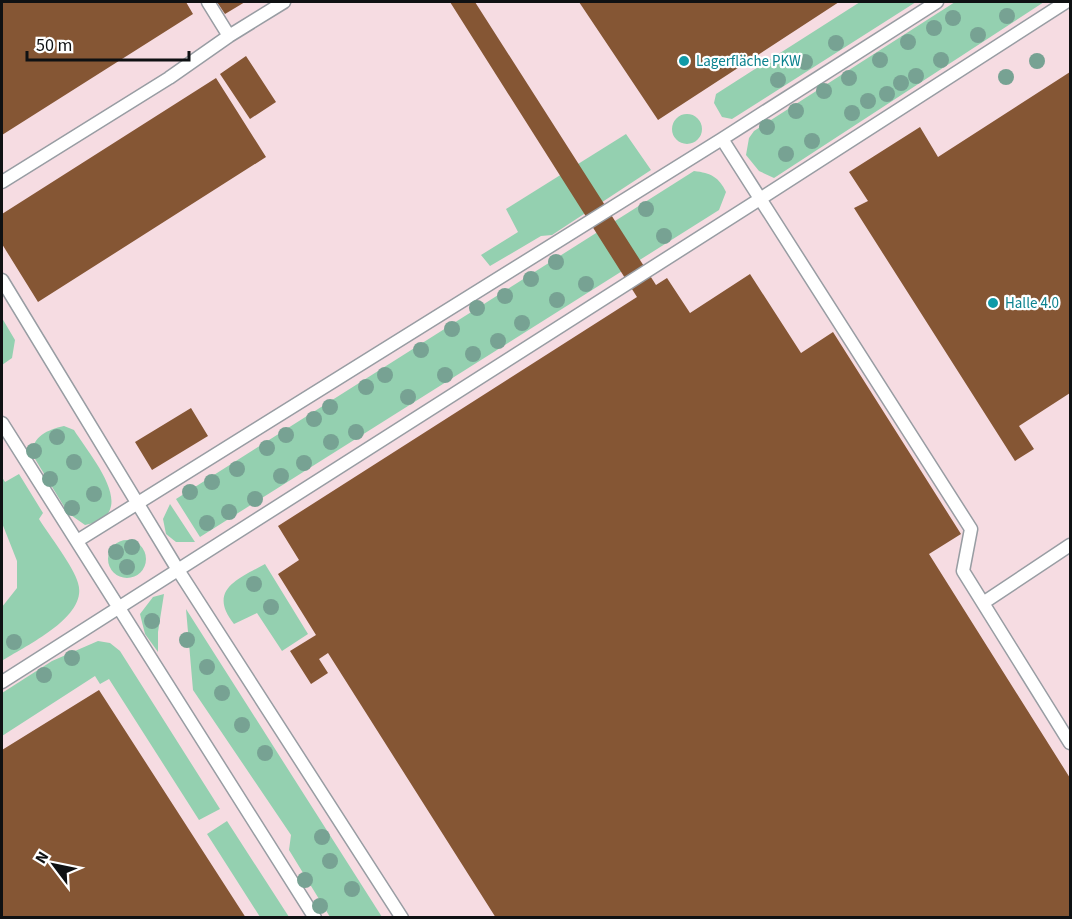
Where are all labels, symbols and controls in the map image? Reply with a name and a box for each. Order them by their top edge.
scale bar [27,24,189,62]
text: 50 m [36,33,72,58]
place label: Lagerfläche PKW [696,51,801,72]
marker: Lagerfläche PKW [677,54,691,68]
place label: Halle 4.0 [1005,293,1059,314]
marker: Halle 4.0 [986,296,1000,310]
north arrow [24,835,84,895]
text: N [30,847,54,868]

